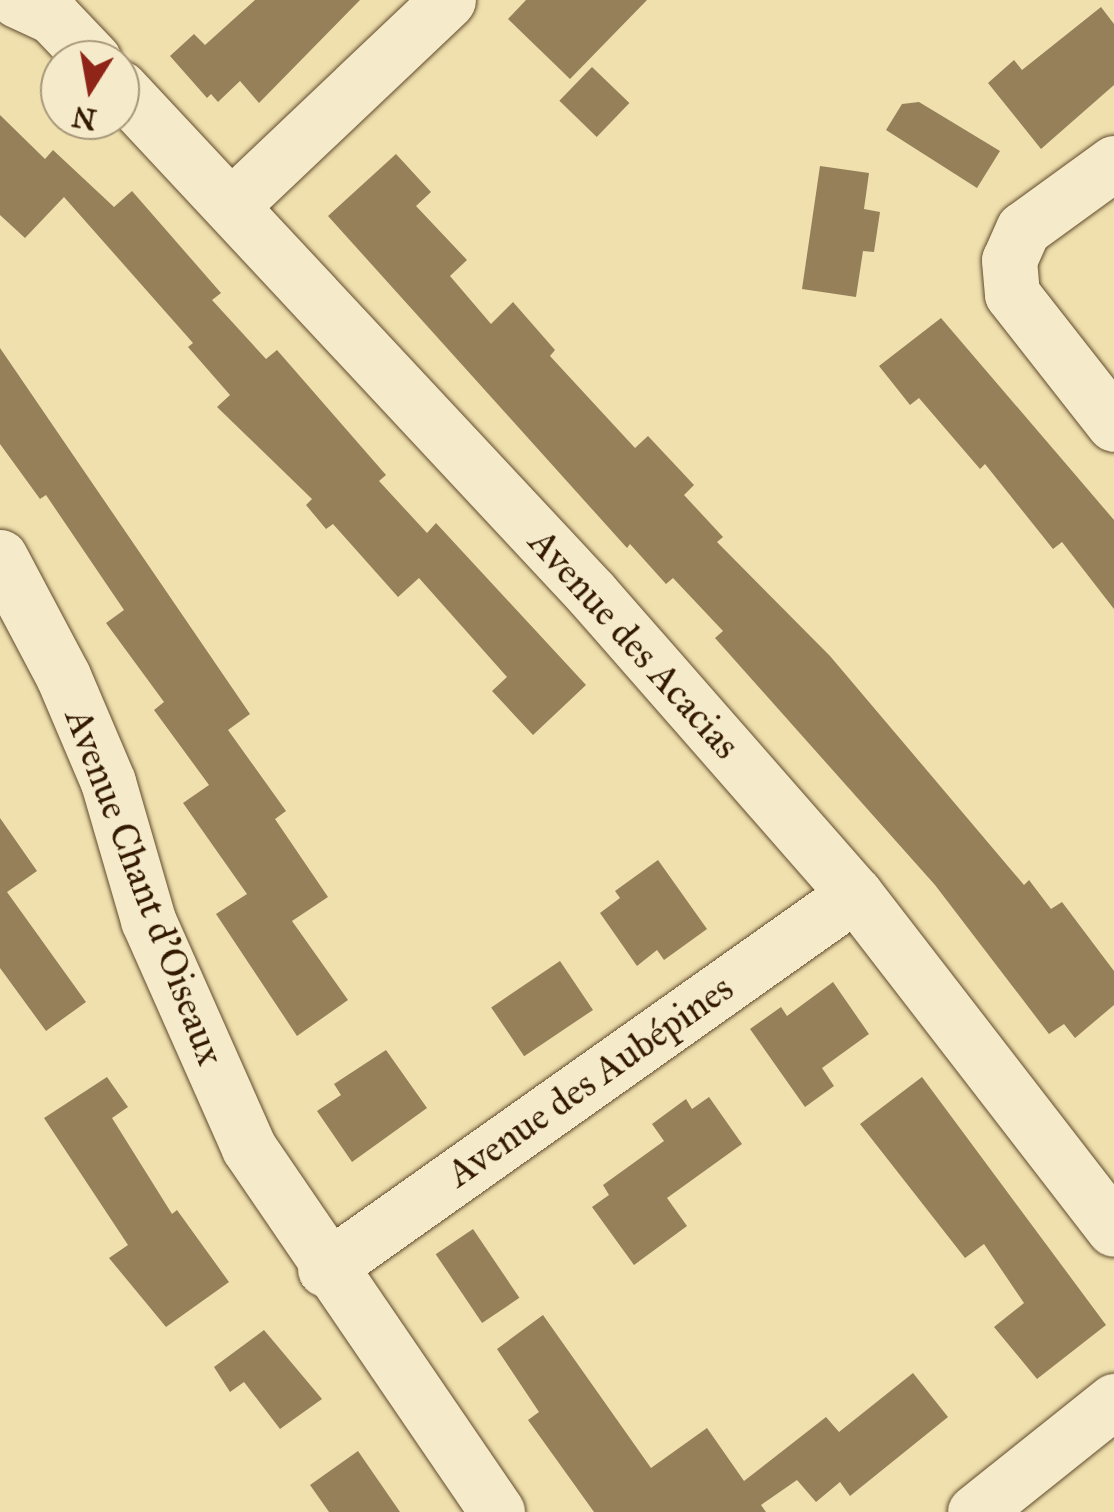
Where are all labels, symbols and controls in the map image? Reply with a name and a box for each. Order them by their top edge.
north arrow [40,40,140,140]
text: N [70,99,100,137]
street label: Avenue des Acacias [519,520,749,768]
street label: Avenue Chant d'Oiseaux [55,702,233,1072]
street label: Avenue des Aubépines [438,965,742,1197]

